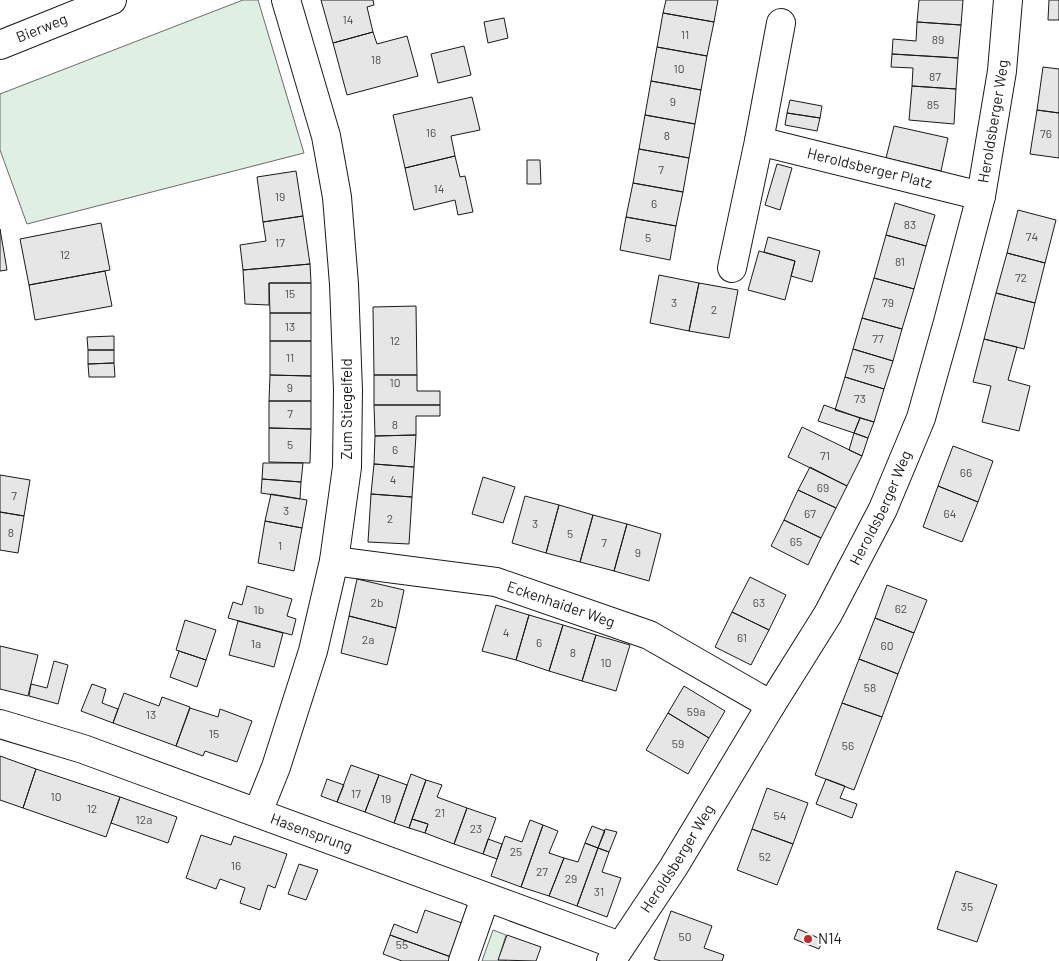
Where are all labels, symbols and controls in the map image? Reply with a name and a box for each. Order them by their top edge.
street label: Bierweg [13,9,70,46]
house number: 14 [343,12,353,26]
house number: 11 [681,27,689,41]
house number: 89 [932,32,944,46]
house number: 18 [371,52,381,66]
street label: Heroldsberger Weg [973,59,1011,184]
house number: 10 [674,61,684,75]
house number: 87 [929,69,941,83]
house number: 9 [670,94,676,108]
house number: 85 [927,97,939,111]
house number: 16 [426,125,436,139]
house number: 76 [1040,126,1052,140]
house number: 8 [664,128,670,142]
street label: Heroldsberger Platz [805,143,935,192]
house number: 7 [658,162,664,176]
house number: 14 [434,181,444,195]
house number: 19 [275,189,285,203]
house number: 6 [651,196,657,210]
house number: 83 [904,217,916,231]
house number: 74 [1026,229,1038,243]
house number: 5 [645,230,651,244]
house number: 17 [275,235,285,249]
house number: 12 [60,247,70,261]
house number: 81 [895,254,905,268]
house number: 72 [1015,270,1027,284]
house number: 15 [285,286,295,300]
house number: 3 [671,295,677,309]
house number: 79 [882,295,894,309]
house number: 2 [711,302,717,316]
house number: 13 [285,319,295,333]
house number: 77 [872,331,884,345]
house number: 12 [390,333,400,347]
house number: 11 [286,350,294,364]
street label: Zum Stiegelfeld [337,358,355,460]
house number: 75 [863,361,875,375]
house number: 10 [390,375,400,389]
house number: 9 [287,380,293,394]
house number: 73 [854,391,866,405]
house number: 7 [287,406,293,420]
house number: 8 [392,417,398,431]
house number: 5 [287,437,293,451]
house number: 6 [392,442,398,456]
house number: 71 [820,448,830,462]
street label: Heroldsberger Weg [845,448,914,568]
house number: 66 [960,465,972,479]
house number: 4 [390,472,396,486]
house number: 69 [817,480,829,494]
house number: 7 [11,488,17,502]
house number: 3 [283,503,289,517]
house number: 67 [804,506,816,520]
house number: 64 [944,506,956,520]
house number: 2 [387,511,393,525]
house number: 3 [532,516,538,530]
house number: 8 [8,525,14,539]
house number: 5 [567,526,573,540]
house number: 65 [790,534,802,548]
house number: 7 [601,535,607,549]
house number: 1 [278,538,282,552]
house number: 9 [635,545,641,559]
street label: Eckenhaider Weg [505,577,618,631]
house number: 2b [371,595,383,609]
house number: 63 [753,595,765,609]
house number: 62 [895,601,907,615]
house number: 1b [254,602,264,616]
house number: 4 [503,625,509,639]
house number: 61 [737,630,747,644]
house number: 2a [362,632,374,646]
house number: 6 [536,635,542,649]
house number: 1a [251,636,261,650]
house number: 60 [881,638,893,652]
house number: 8 [570,645,576,659]
house number: 10 [601,655,611,669]
house number: 58 [864,680,876,694]
house number: 59a [687,704,705,718]
house number: 13 [146,707,156,721]
house number: 15 [209,726,219,740]
house number: 59 [672,736,684,750]
house number: 56 [842,738,854,752]
house number: 17 [351,786,361,800]
house number: 10 [51,789,61,803]
house number: 19 [381,791,391,805]
house number: 12 [87,801,97,815]
street label: Heroldsberger Weg [636,801,717,916]
house number: 21 [435,805,445,819]
house number: 54 [774,808,786,822]
street label: Hasensprung [268,809,355,855]
house number: 12a [136,812,152,826]
house number: 23 [470,821,482,835]
house number: 25 [510,844,522,858]
house number: 52 [759,849,771,863]
house number: 16 [231,858,241,872]
house number: 27 [536,864,548,878]
house number: 29 [565,871,577,885]
house number: 31 [594,884,604,898]
house number: 35 [961,899,973,913]
house number: 50 [679,929,691,943]
place label: N14 [818,929,842,947]
marker: N14 [802,933,814,945]
house number: 55 [396,937,408,951]

